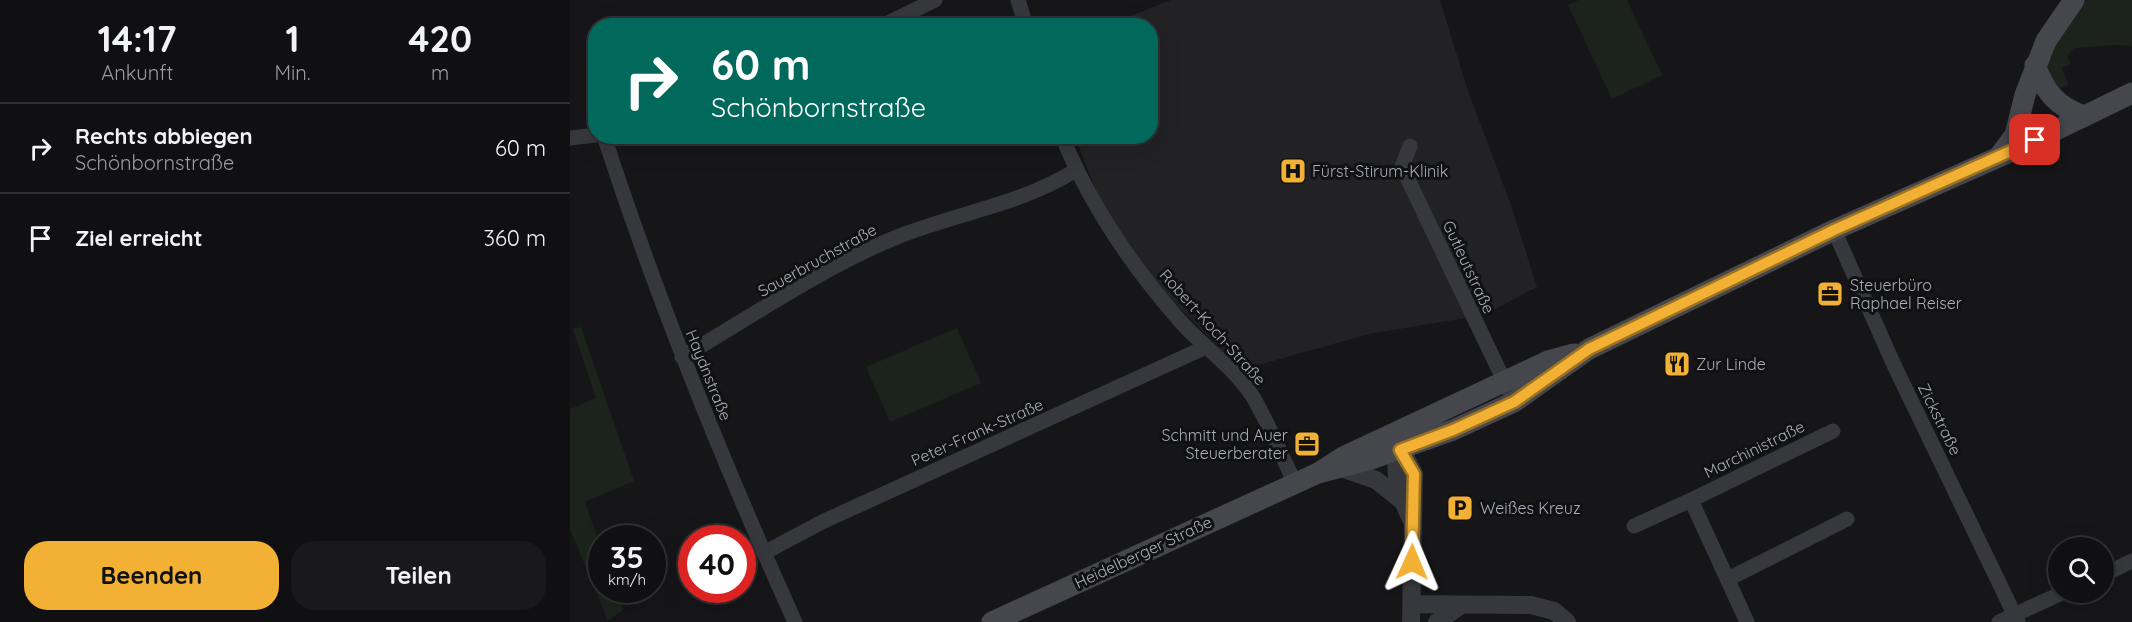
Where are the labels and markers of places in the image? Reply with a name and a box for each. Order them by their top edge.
pin [2009,114,2060,165]
hospital icon: Fürst-Stirum-Klinik [1278,156,1308,186]
place label: Fürst-Stirum-Klinik [1312,161,1448,181]
place label: Steuerbüro Raphael Reiser [1850,275,1962,313]
office icon: Steuerbüro Raphael Reiser [1815,279,1845,309]
restaurant icon: Zur Linde [1662,349,1692,379]
place label: Zur Linde [1696,354,1766,374]
place label: Schmitt und Auer Steuerberater [1161,425,1288,463]
office icon: Schmitt und Auer Steuerberater [1292,429,1322,459]
parking icon: Weißes Kreuz [1445,493,1475,523]
place label: Weißes Kreuz [1480,498,1581,518]

